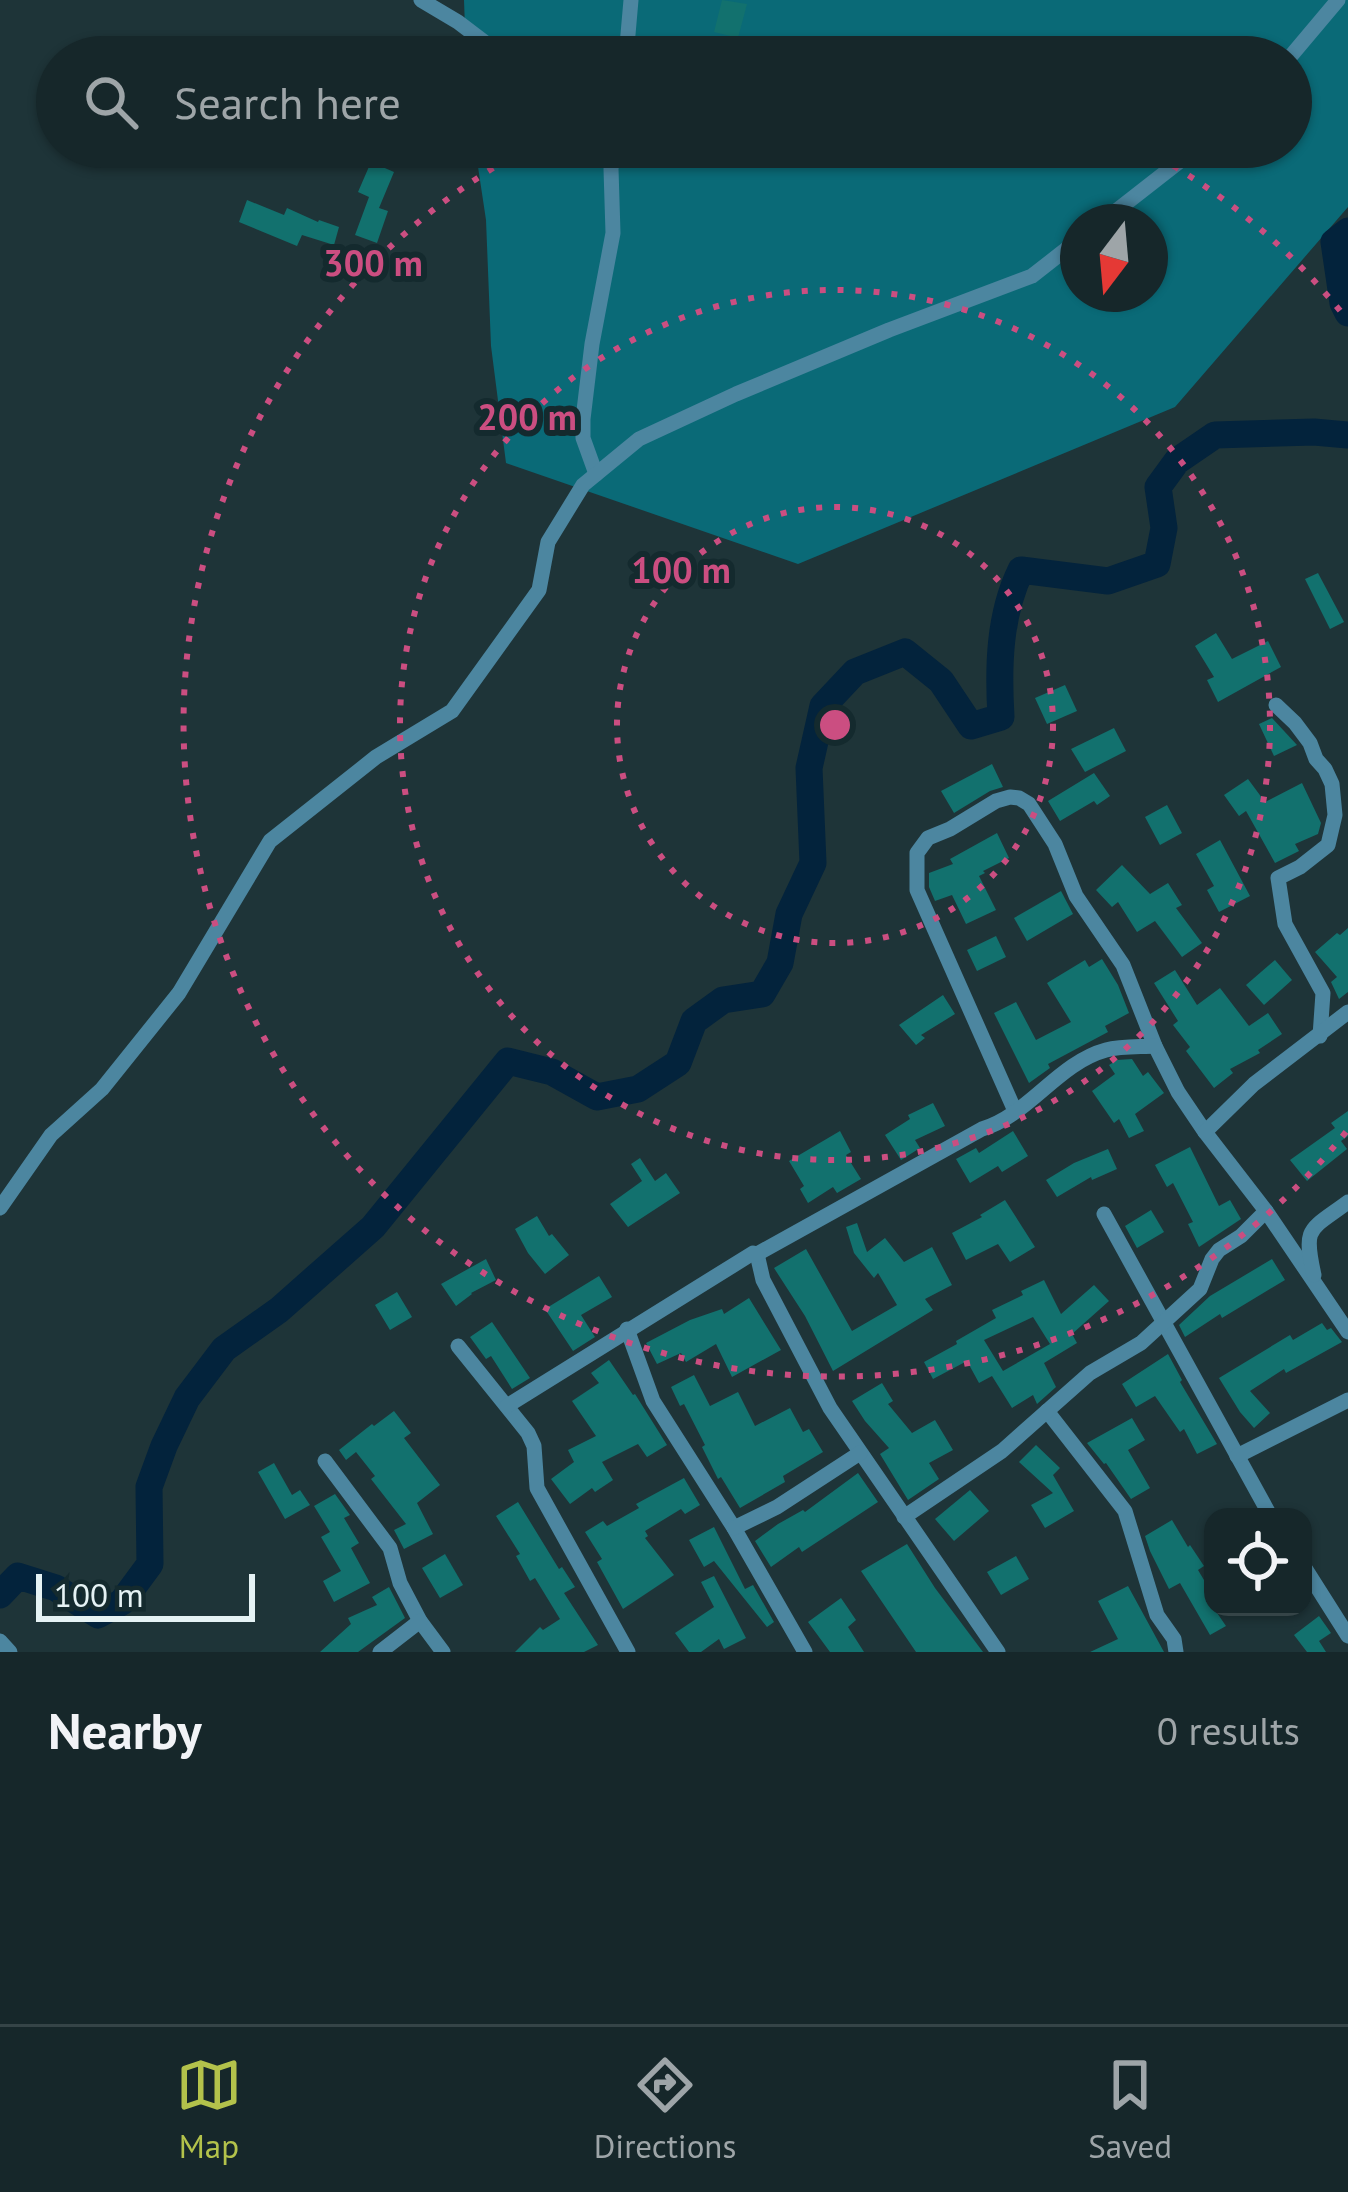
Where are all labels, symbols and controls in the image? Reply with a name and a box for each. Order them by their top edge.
search box [36,36,1312,168]
icon: search [78,69,144,135]
text: Search here [174,73,401,131]
north arrow [1060,204,1168,312]
text: 300 m [323,239,423,286]
text: 200 m [477,393,577,440]
text: 100 m [631,546,731,593]
centre of rings [814,704,856,746]
map controls [1204,1508,1312,1616]
button: locate [1204,1508,1312,1616]
scale bar [36,1568,255,1621]
text: 100 m [54,1573,144,1616]
text: Nearby [48,1697,202,1763]
text: 0 results [1157,1705,1300,1756]
tab: Map [176,2052,242,2167]
tab: Directions [594,2052,736,2167]
tab: Saved [1088,2052,1172,2167]

